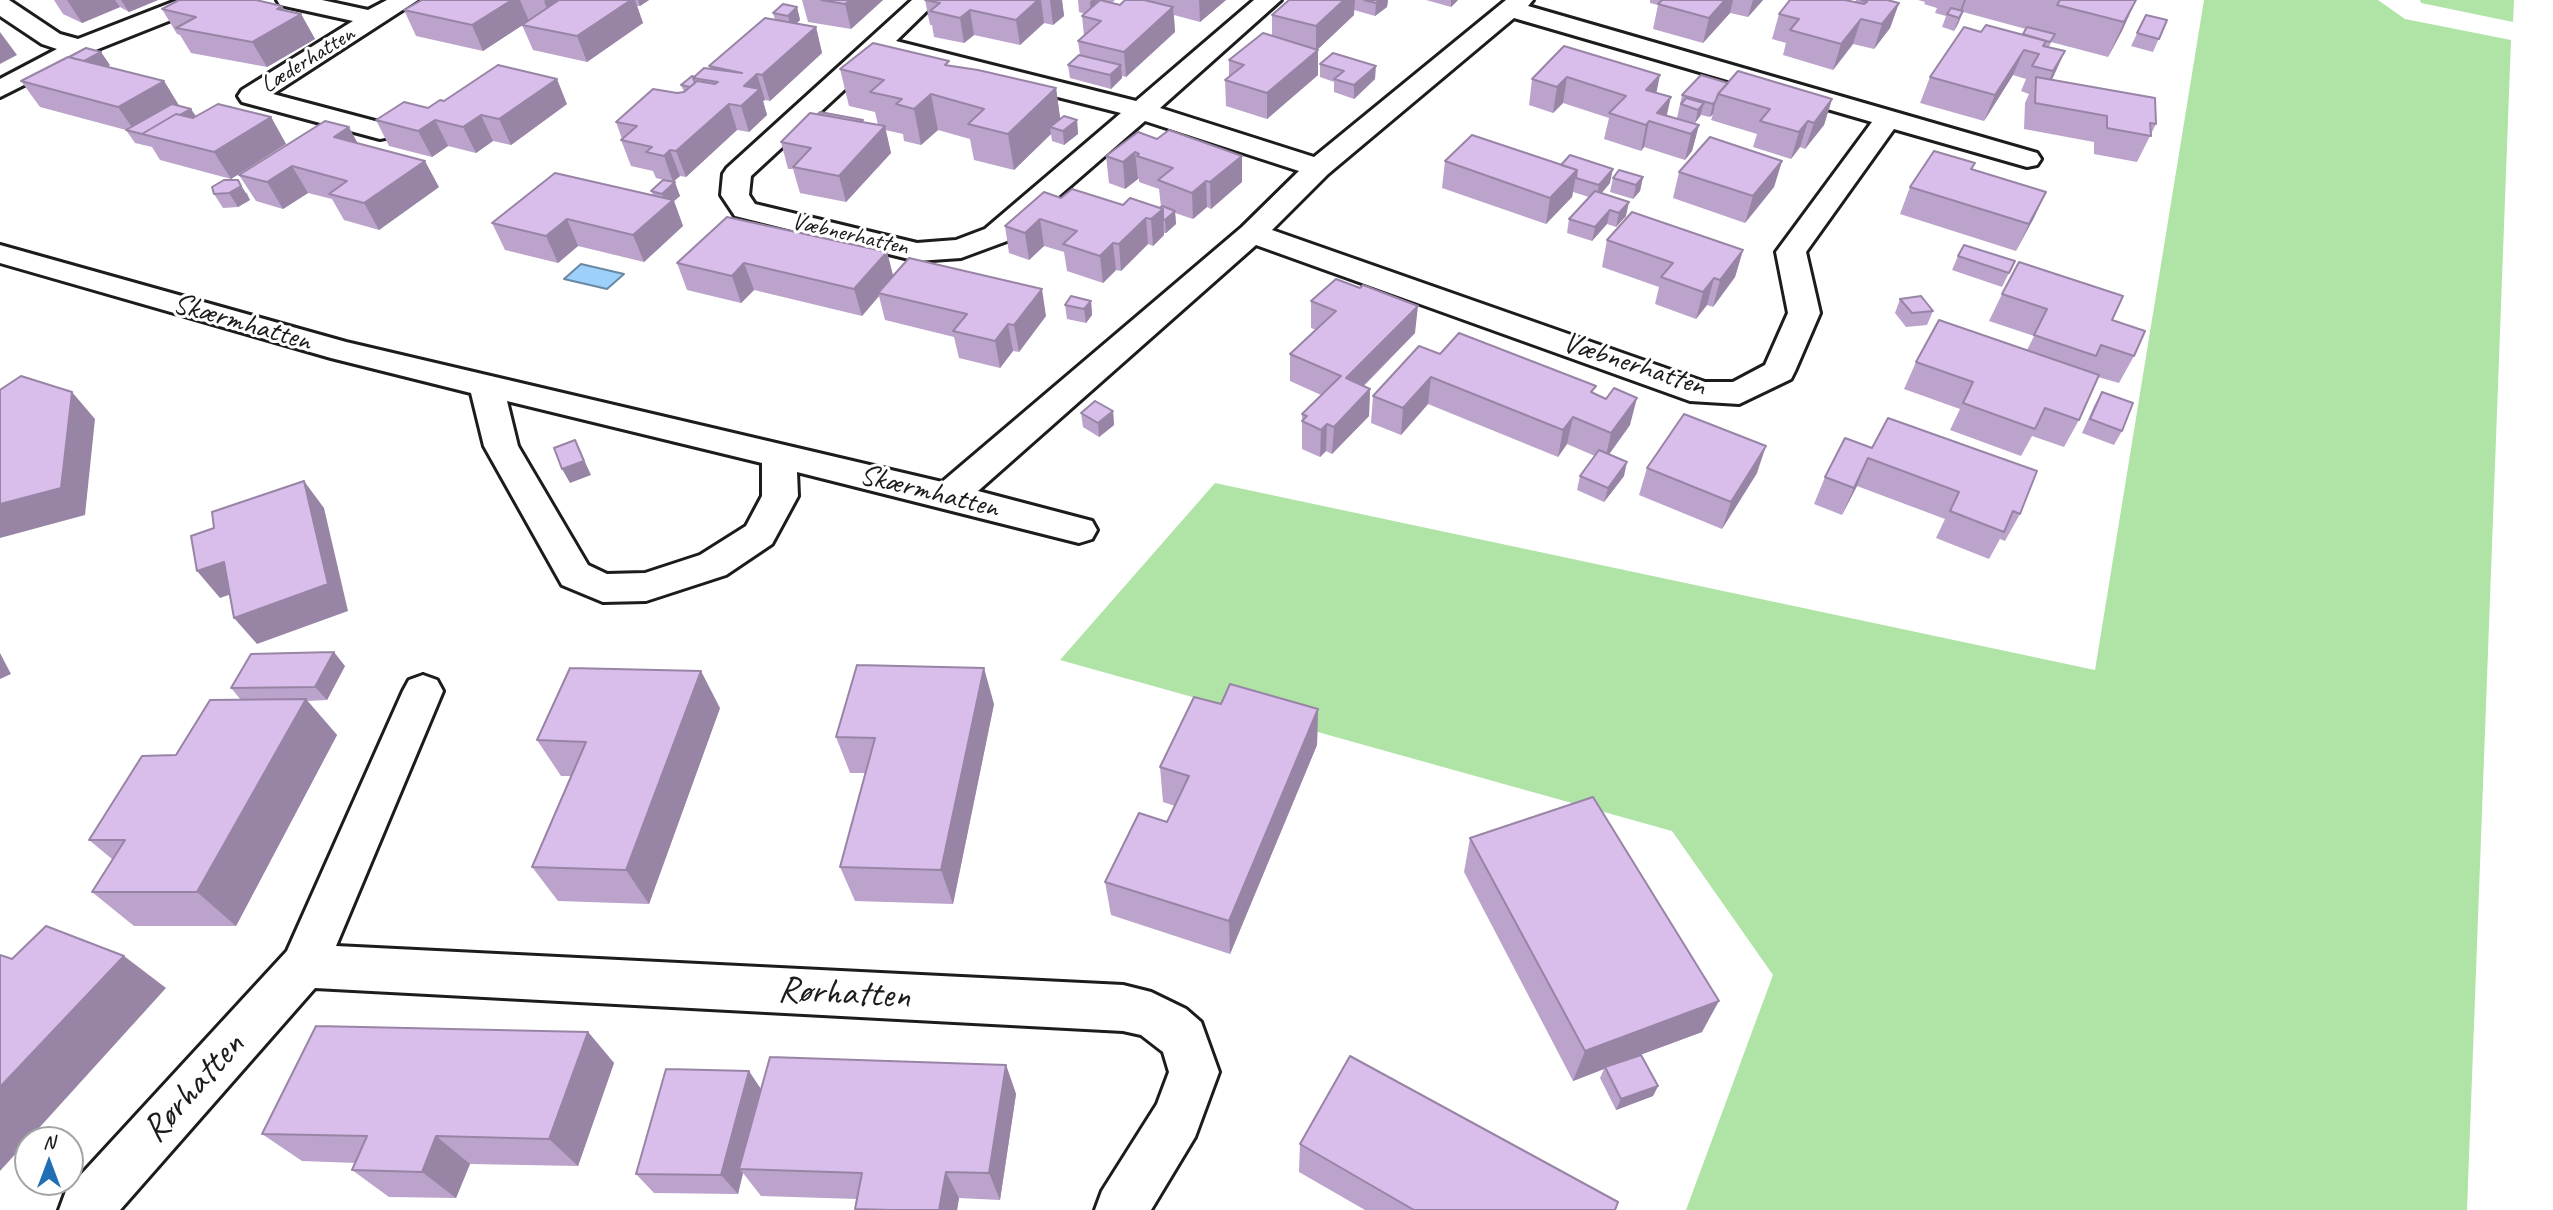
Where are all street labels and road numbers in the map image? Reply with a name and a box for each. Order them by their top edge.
street label: Læderhatten [256,20,360,100]
street label: Væbnerhatten [789,208,911,262]
street label: Skærmhatten [169,286,315,360]
street label: Væbnerhatten [1558,325,1710,405]
street label: Skærmhatten [856,457,1002,527]
street label: Rørhatten [777,968,911,1020]
street label: Rørhatten [133,1024,255,1152]

